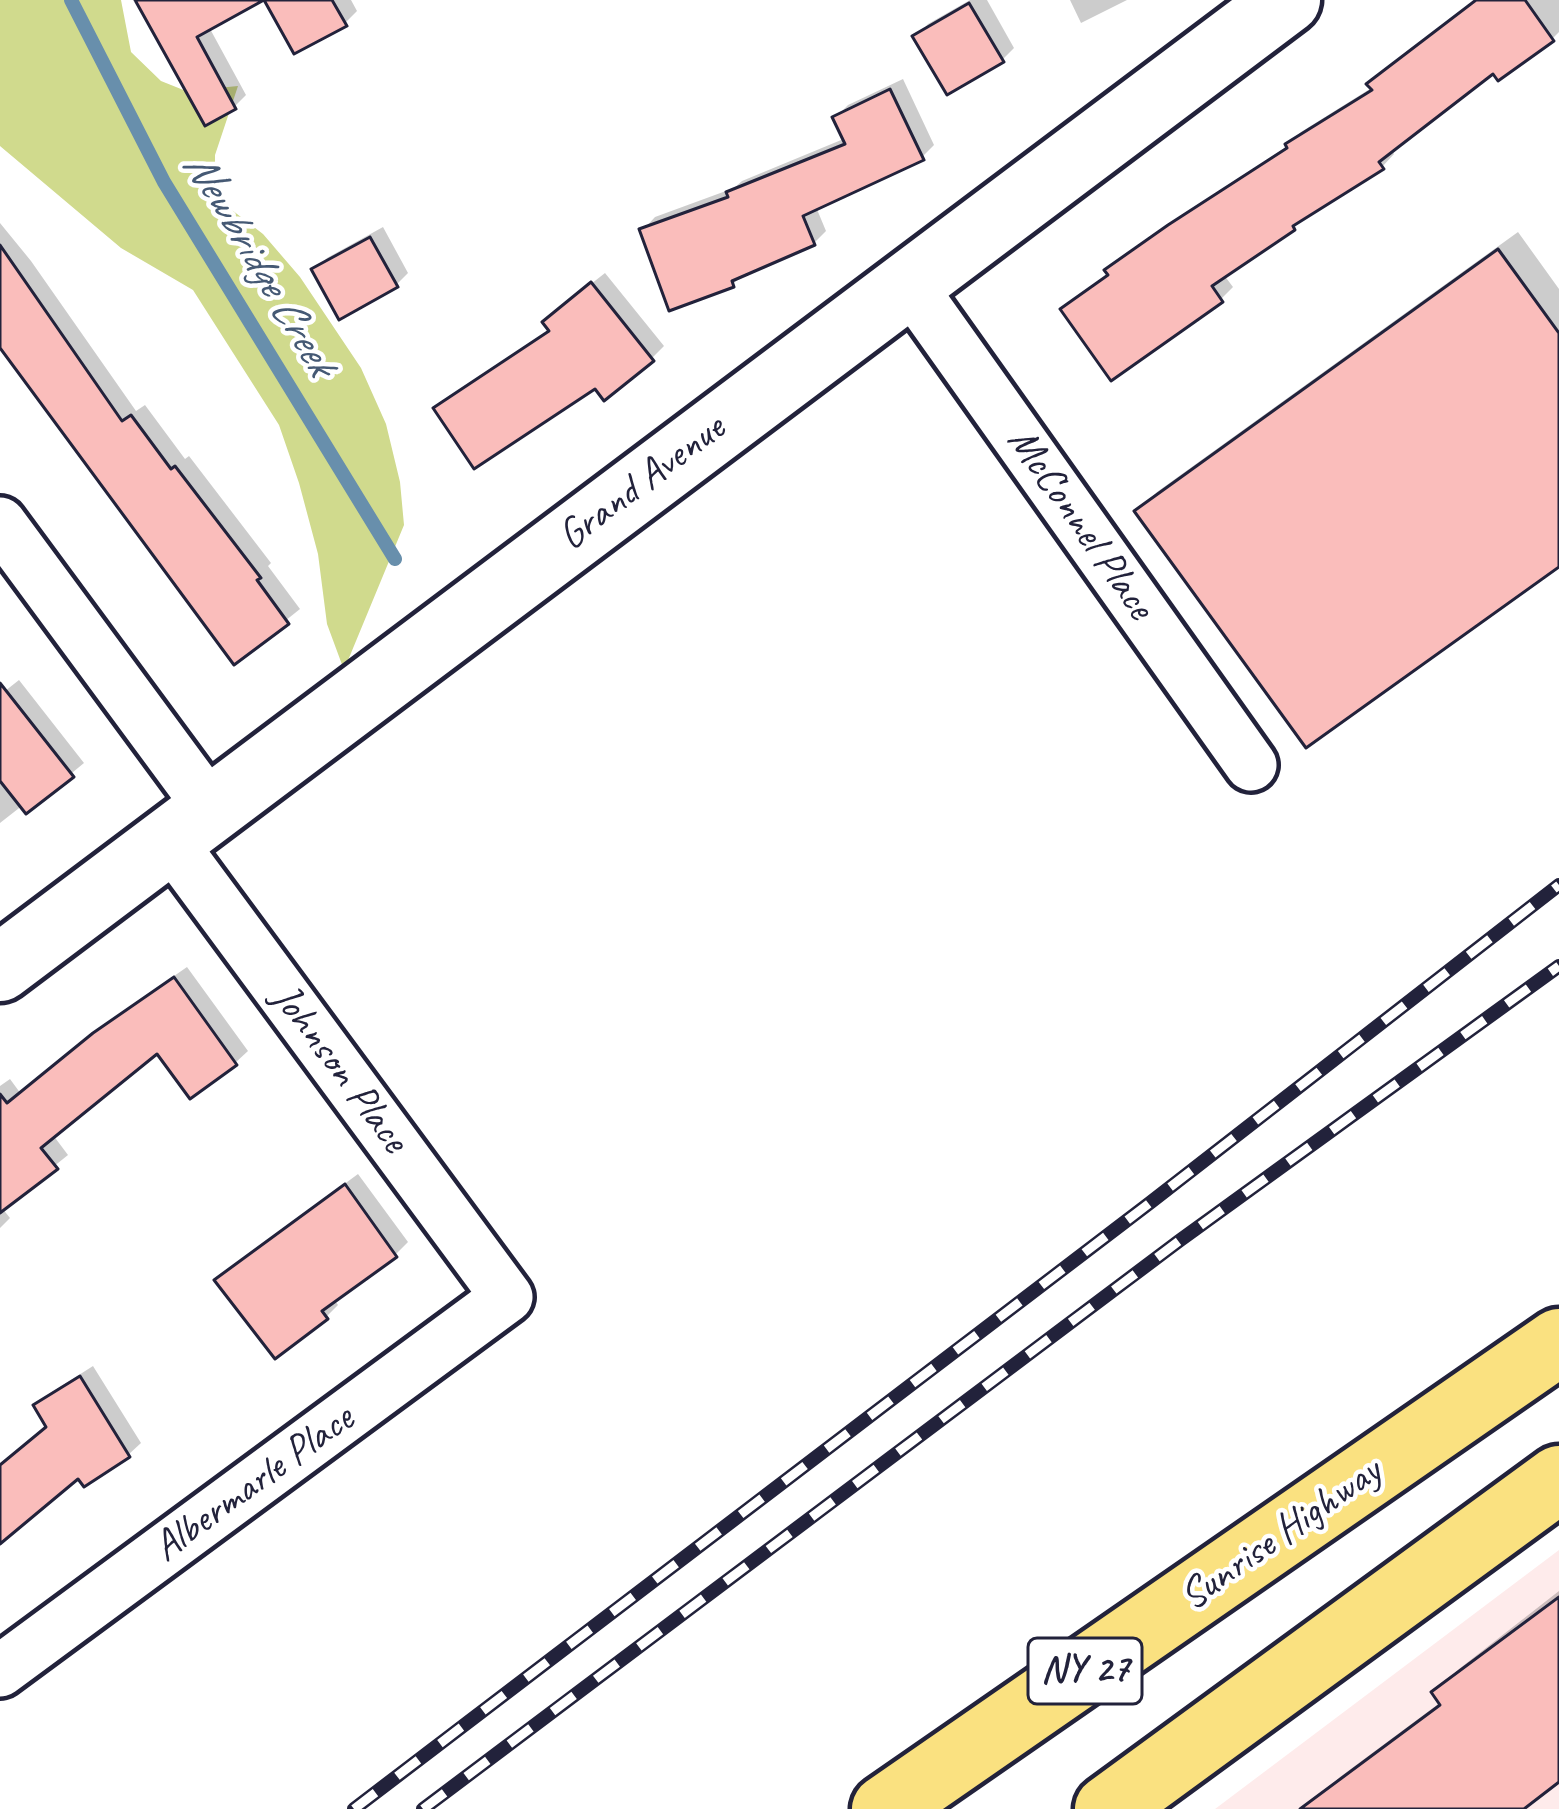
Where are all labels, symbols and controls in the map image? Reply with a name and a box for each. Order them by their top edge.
water label: Newbridge Creek [170,142,346,386]
street label: Grand Avenue [549,404,735,562]
street label: McConnel Place [995,418,1165,630]
street label: Johnson Place [259,975,419,1163]
street label: Albermarle Place [144,1394,364,1574]
street label: Sunrise Highway [1171,1447,1391,1623]
road number: NY 27 [1028,1638,1142,1704]

